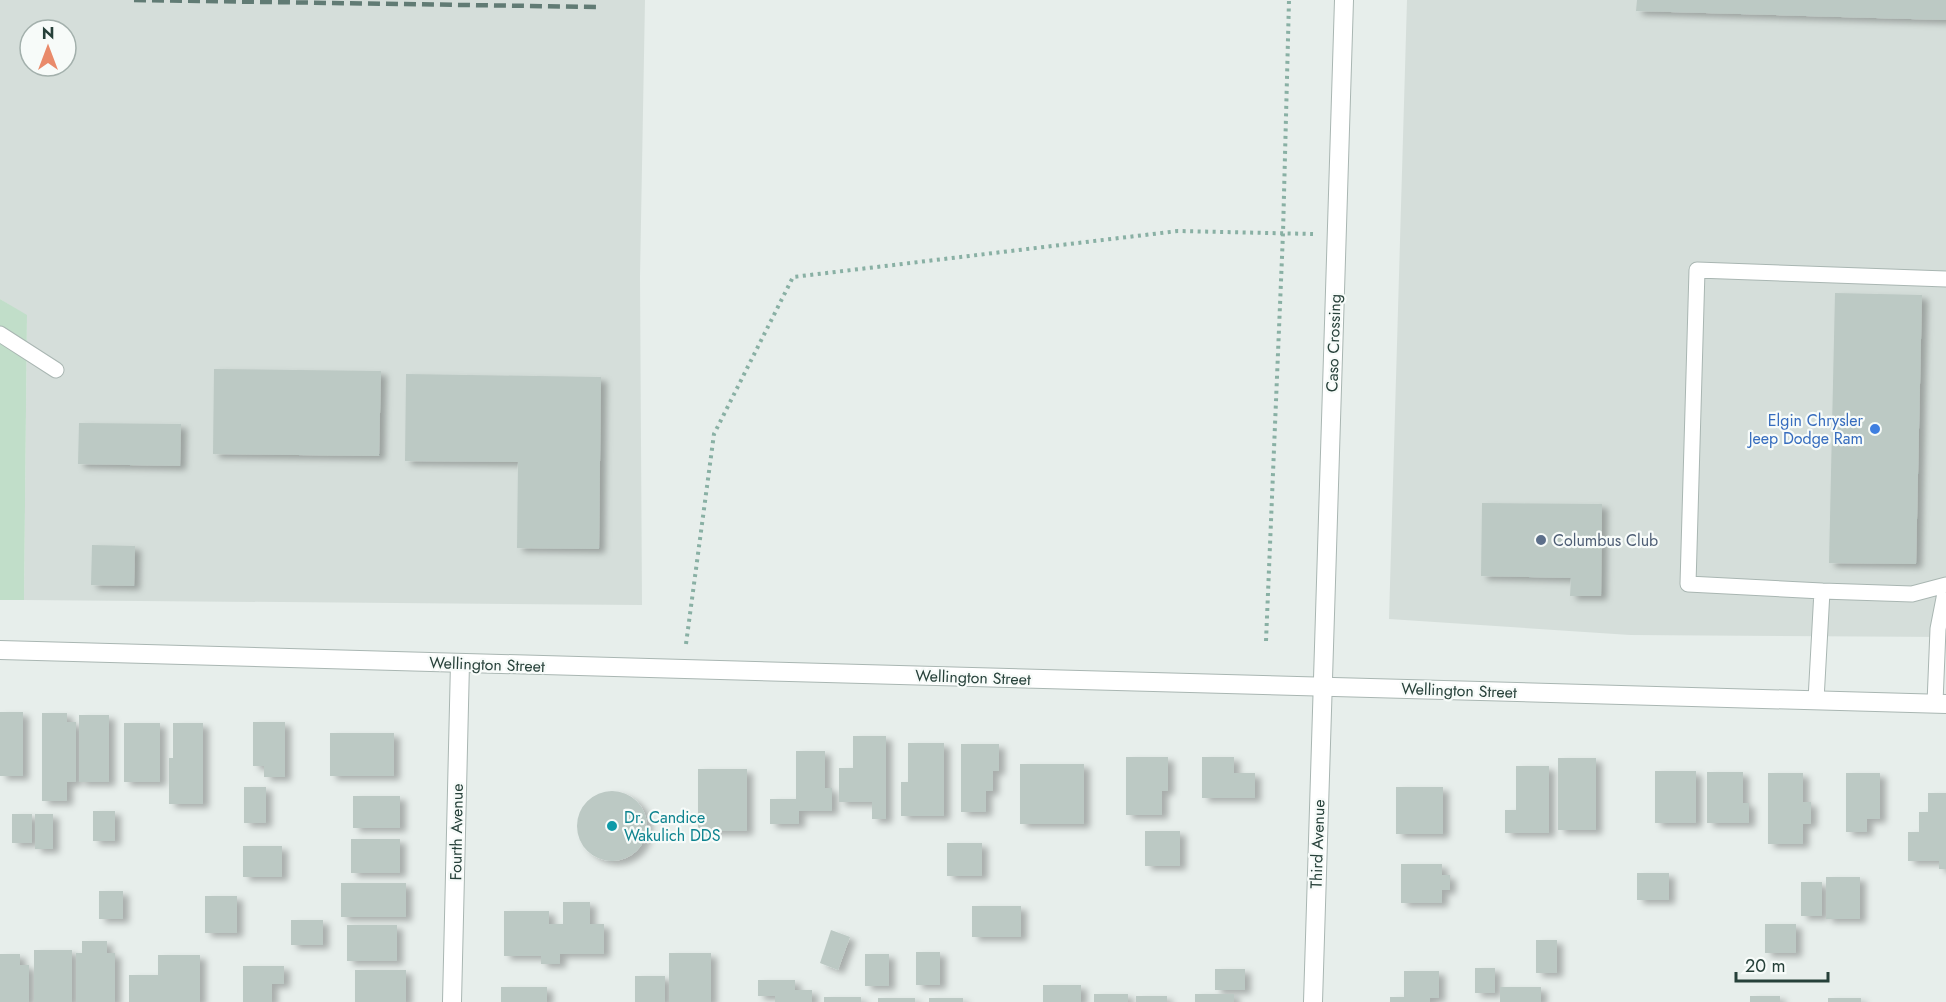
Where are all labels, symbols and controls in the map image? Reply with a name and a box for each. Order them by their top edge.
north arrow [18,18,78,78]
text: N [42,22,54,45]
street label: Caso Crossing [1320,294,1347,392]
place label: Elgin Chrysler Jeep Dodge Ram [1747,409,1864,450]
marker: Elgin Chrysler Jeep Dodge Ram [1868,422,1882,436]
place label: Columbus Club [1553,529,1658,552]
marker: Columbus Club [1534,533,1548,547]
street label: Wellington Street [429,651,545,678]
street label: Wellington Street [915,664,1031,691]
street label: Wellington Street [1401,677,1517,704]
street label: Fourth Avenue [444,783,469,881]
street label: Third Avenue [1304,799,1331,889]
place label: Dr. Candice Wakulich DDS [624,806,721,847]
marker: Dr. Candice Wakulich DDS [605,819,619,833]
scale bar [1736,945,1828,983]
text: 20 m [1745,953,1785,979]

